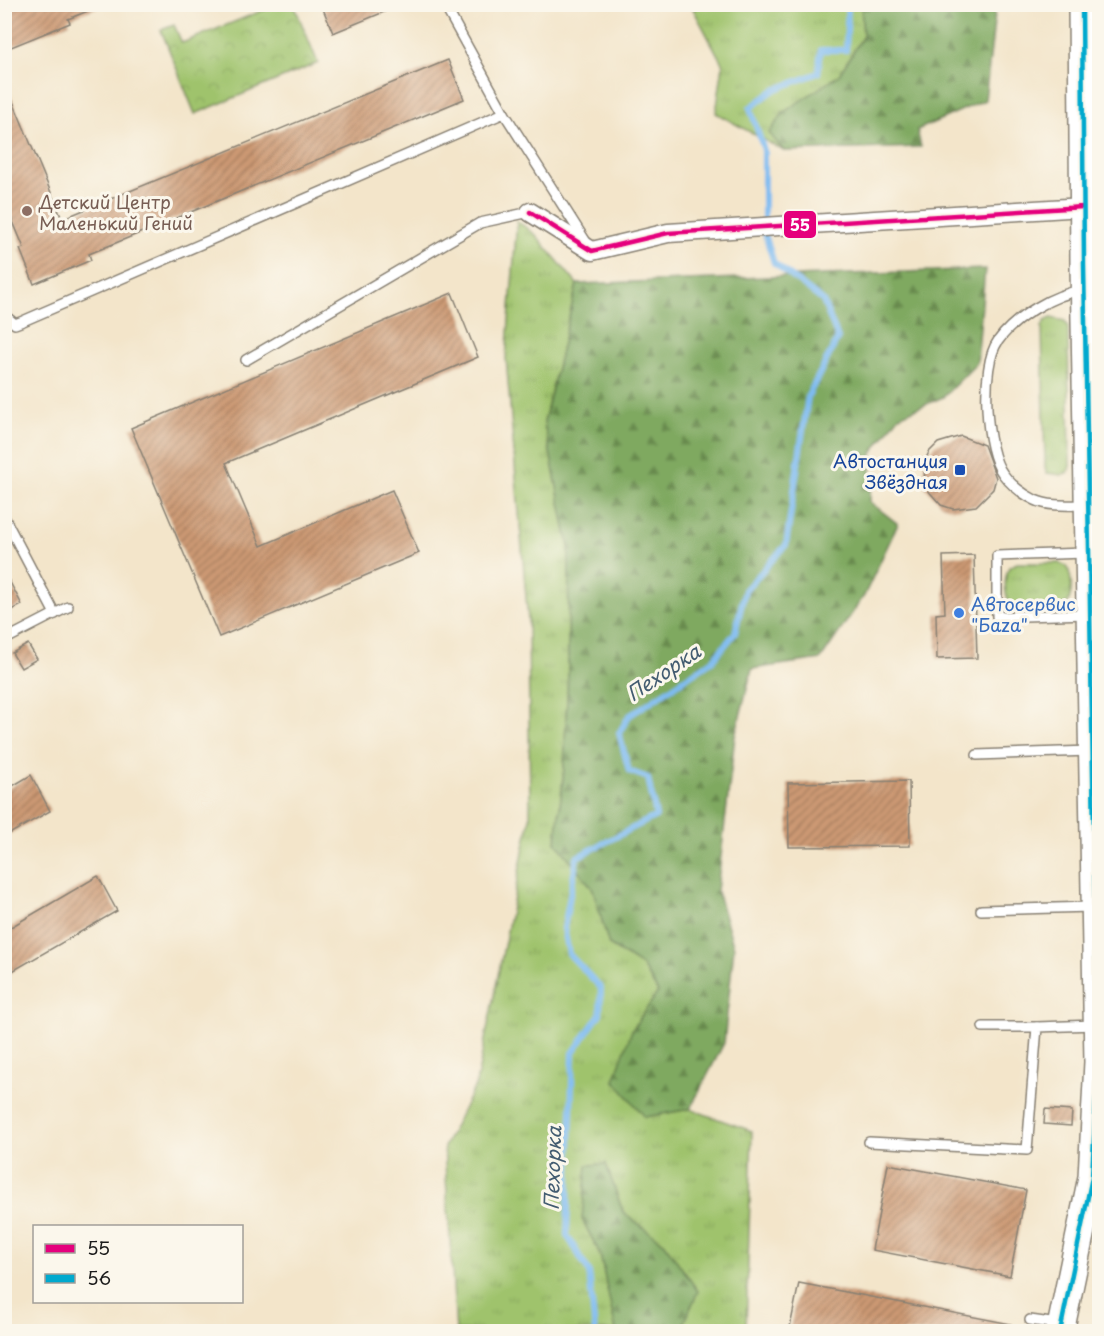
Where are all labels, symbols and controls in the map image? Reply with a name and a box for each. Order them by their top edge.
place label: Детский Центр Маленький Гений [38,188,193,236]
marker: Детский Центр Маленький Гений [20,204,34,218]
line badge: 55 [783,210,817,239]
text: 55 [790,212,810,236]
place label: Автостанция Звёздная [833,447,948,495]
marker: Автостанция Звёздная [953,463,967,477]
place label: Автосервис "Баzа" [971,590,1076,638]
marker: Автосервис "Баzа" [952,606,966,620]
water label: Пехорка [620,636,707,708]
water label: Пехорка [536,1125,568,1210]
legend [33,1225,243,1303]
text: 55 [87,1234,110,1261]
text: 56 [87,1264,111,1291]

